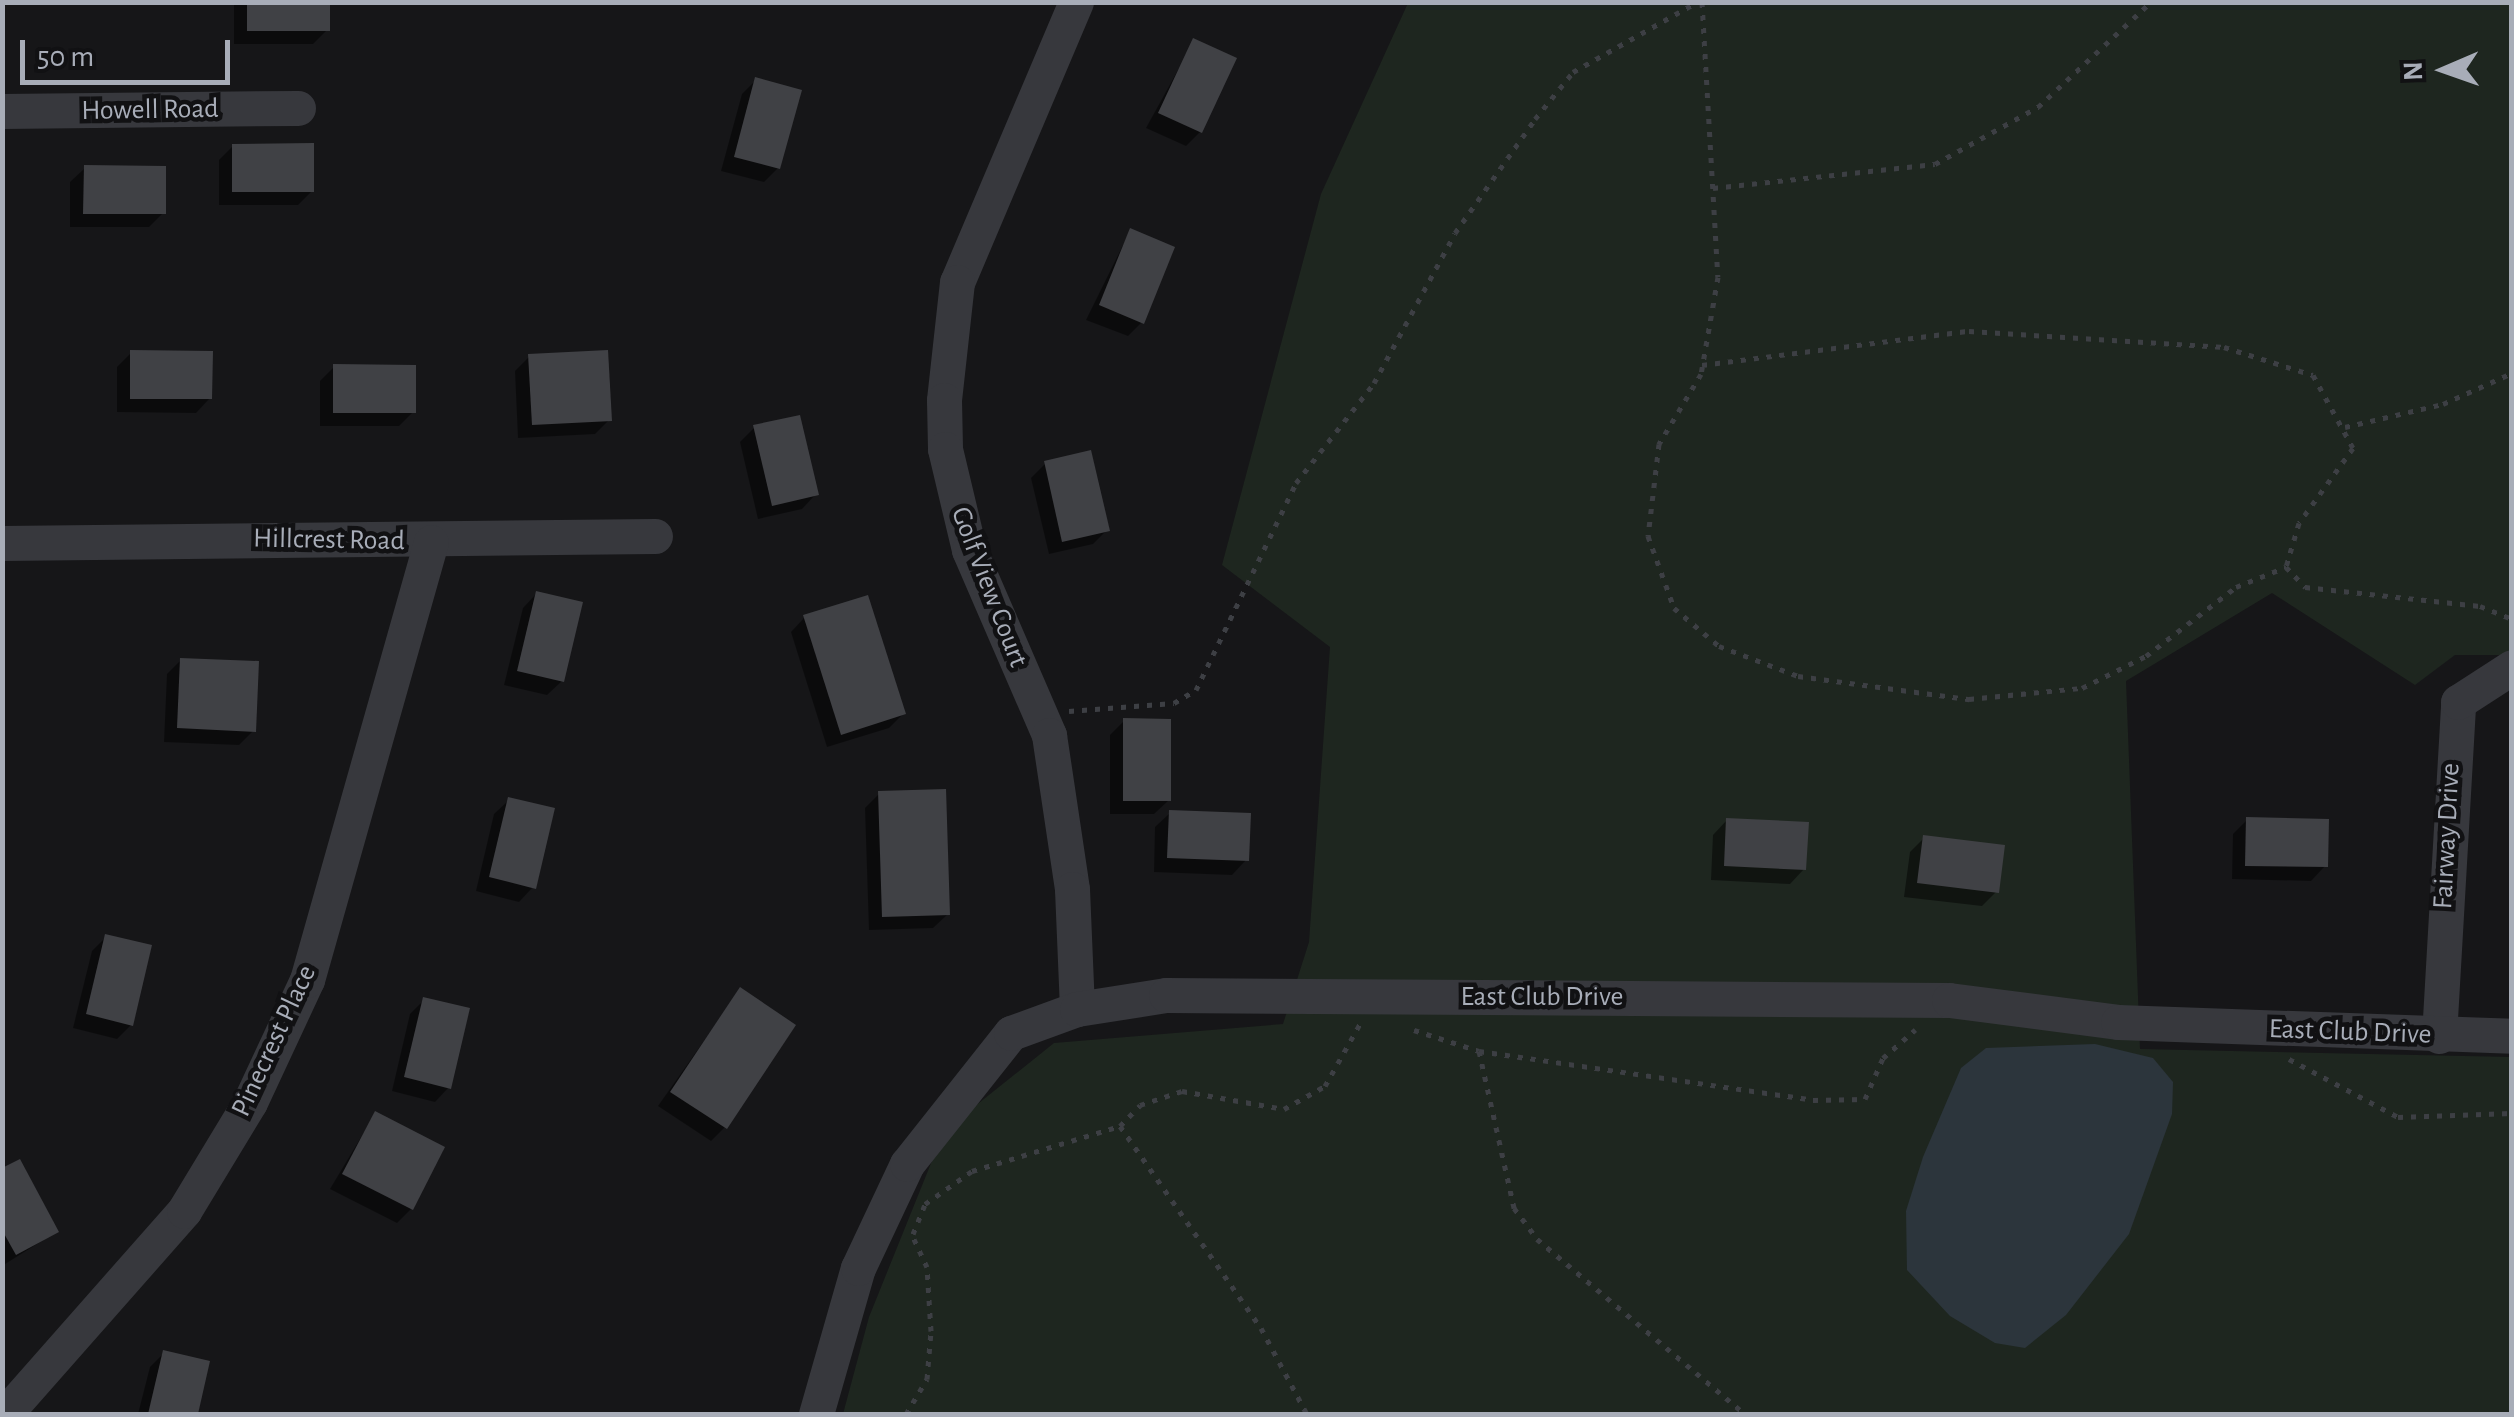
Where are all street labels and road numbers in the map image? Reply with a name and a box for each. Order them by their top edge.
street label: Howell Road [81,92,219,128]
street label: Golf View Court [943,502,1035,672]
street label: Hillcrest Road [253,522,405,558]
street label: Fairway Drive [2426,762,2468,910]
street label: Pinecrest Place [224,960,324,1122]
street label: East Club Drive [1461,980,1623,1014]
street label: East Club Drive [2268,1012,2432,1052]

